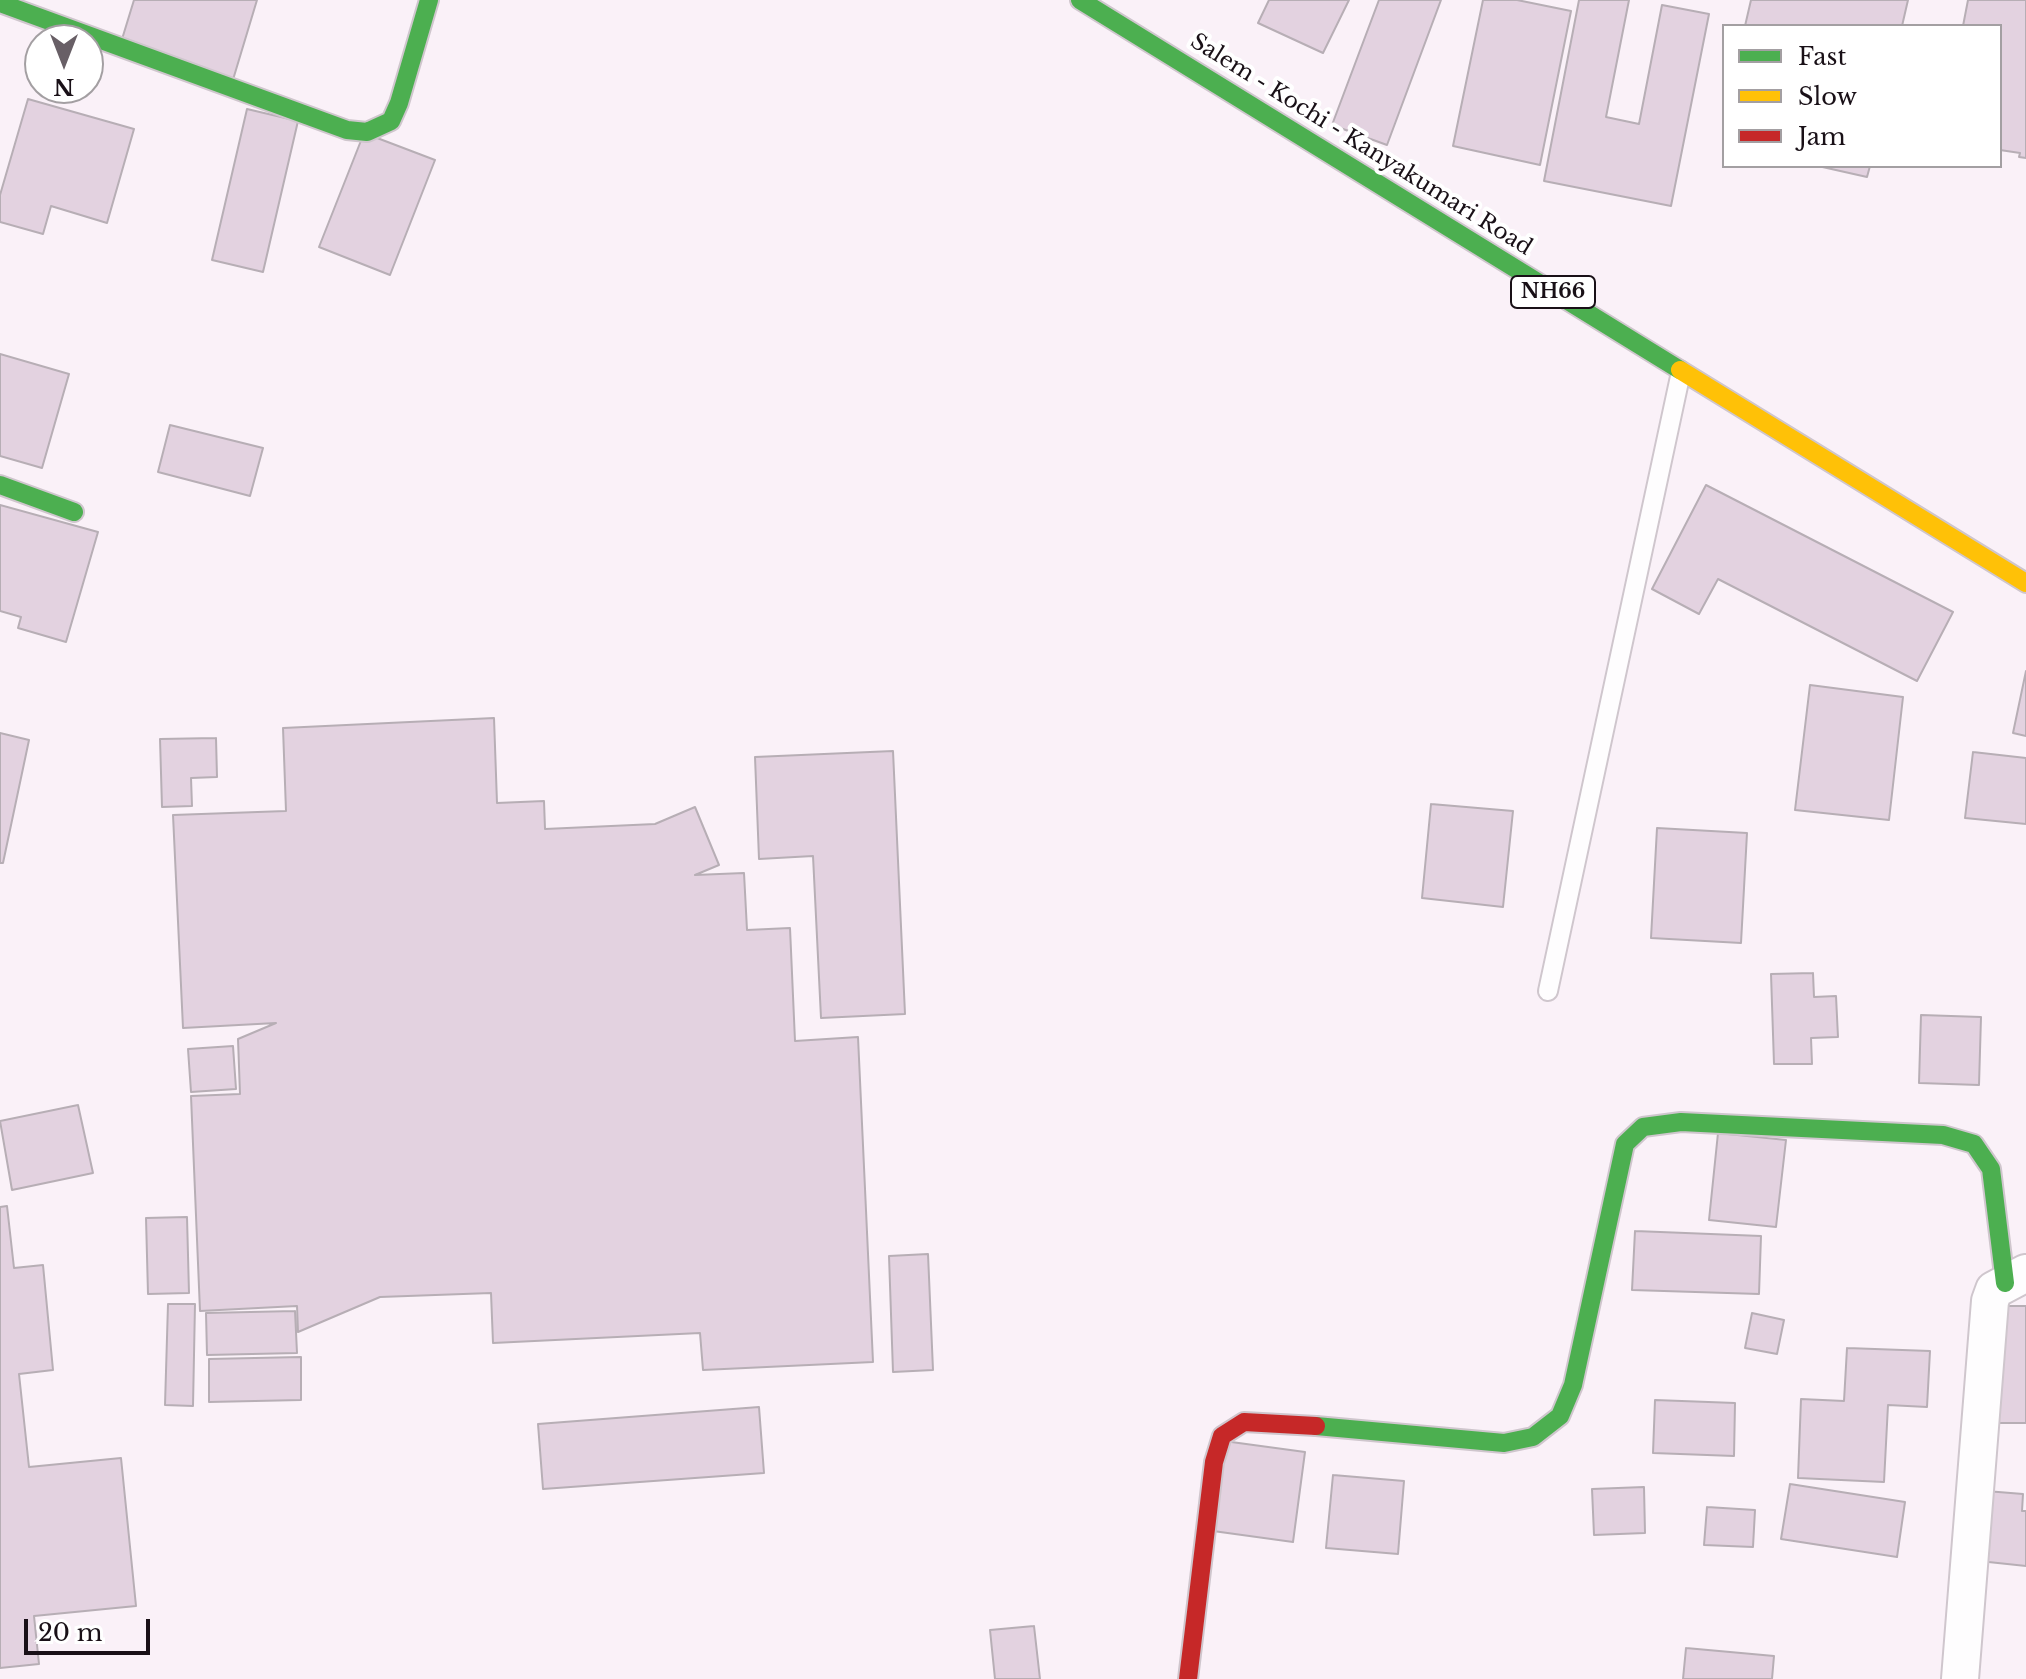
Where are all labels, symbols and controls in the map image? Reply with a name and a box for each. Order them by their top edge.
north arrow [24,24,104,104]
legend [1722,24,2002,168]
street label: Salem - Kochi - Kanyakumari Road [1185,28,1537,262]
text: Fast [1798,42,1846,71]
text: N [54,73,74,100]
text: Slow [1798,82,1857,111]
text: Jam [1798,122,1846,151]
road number: NH66 [1511,276,1595,308]
scale bar [28,1603,154,1653]
text: 20 m [38,1618,103,1647]

